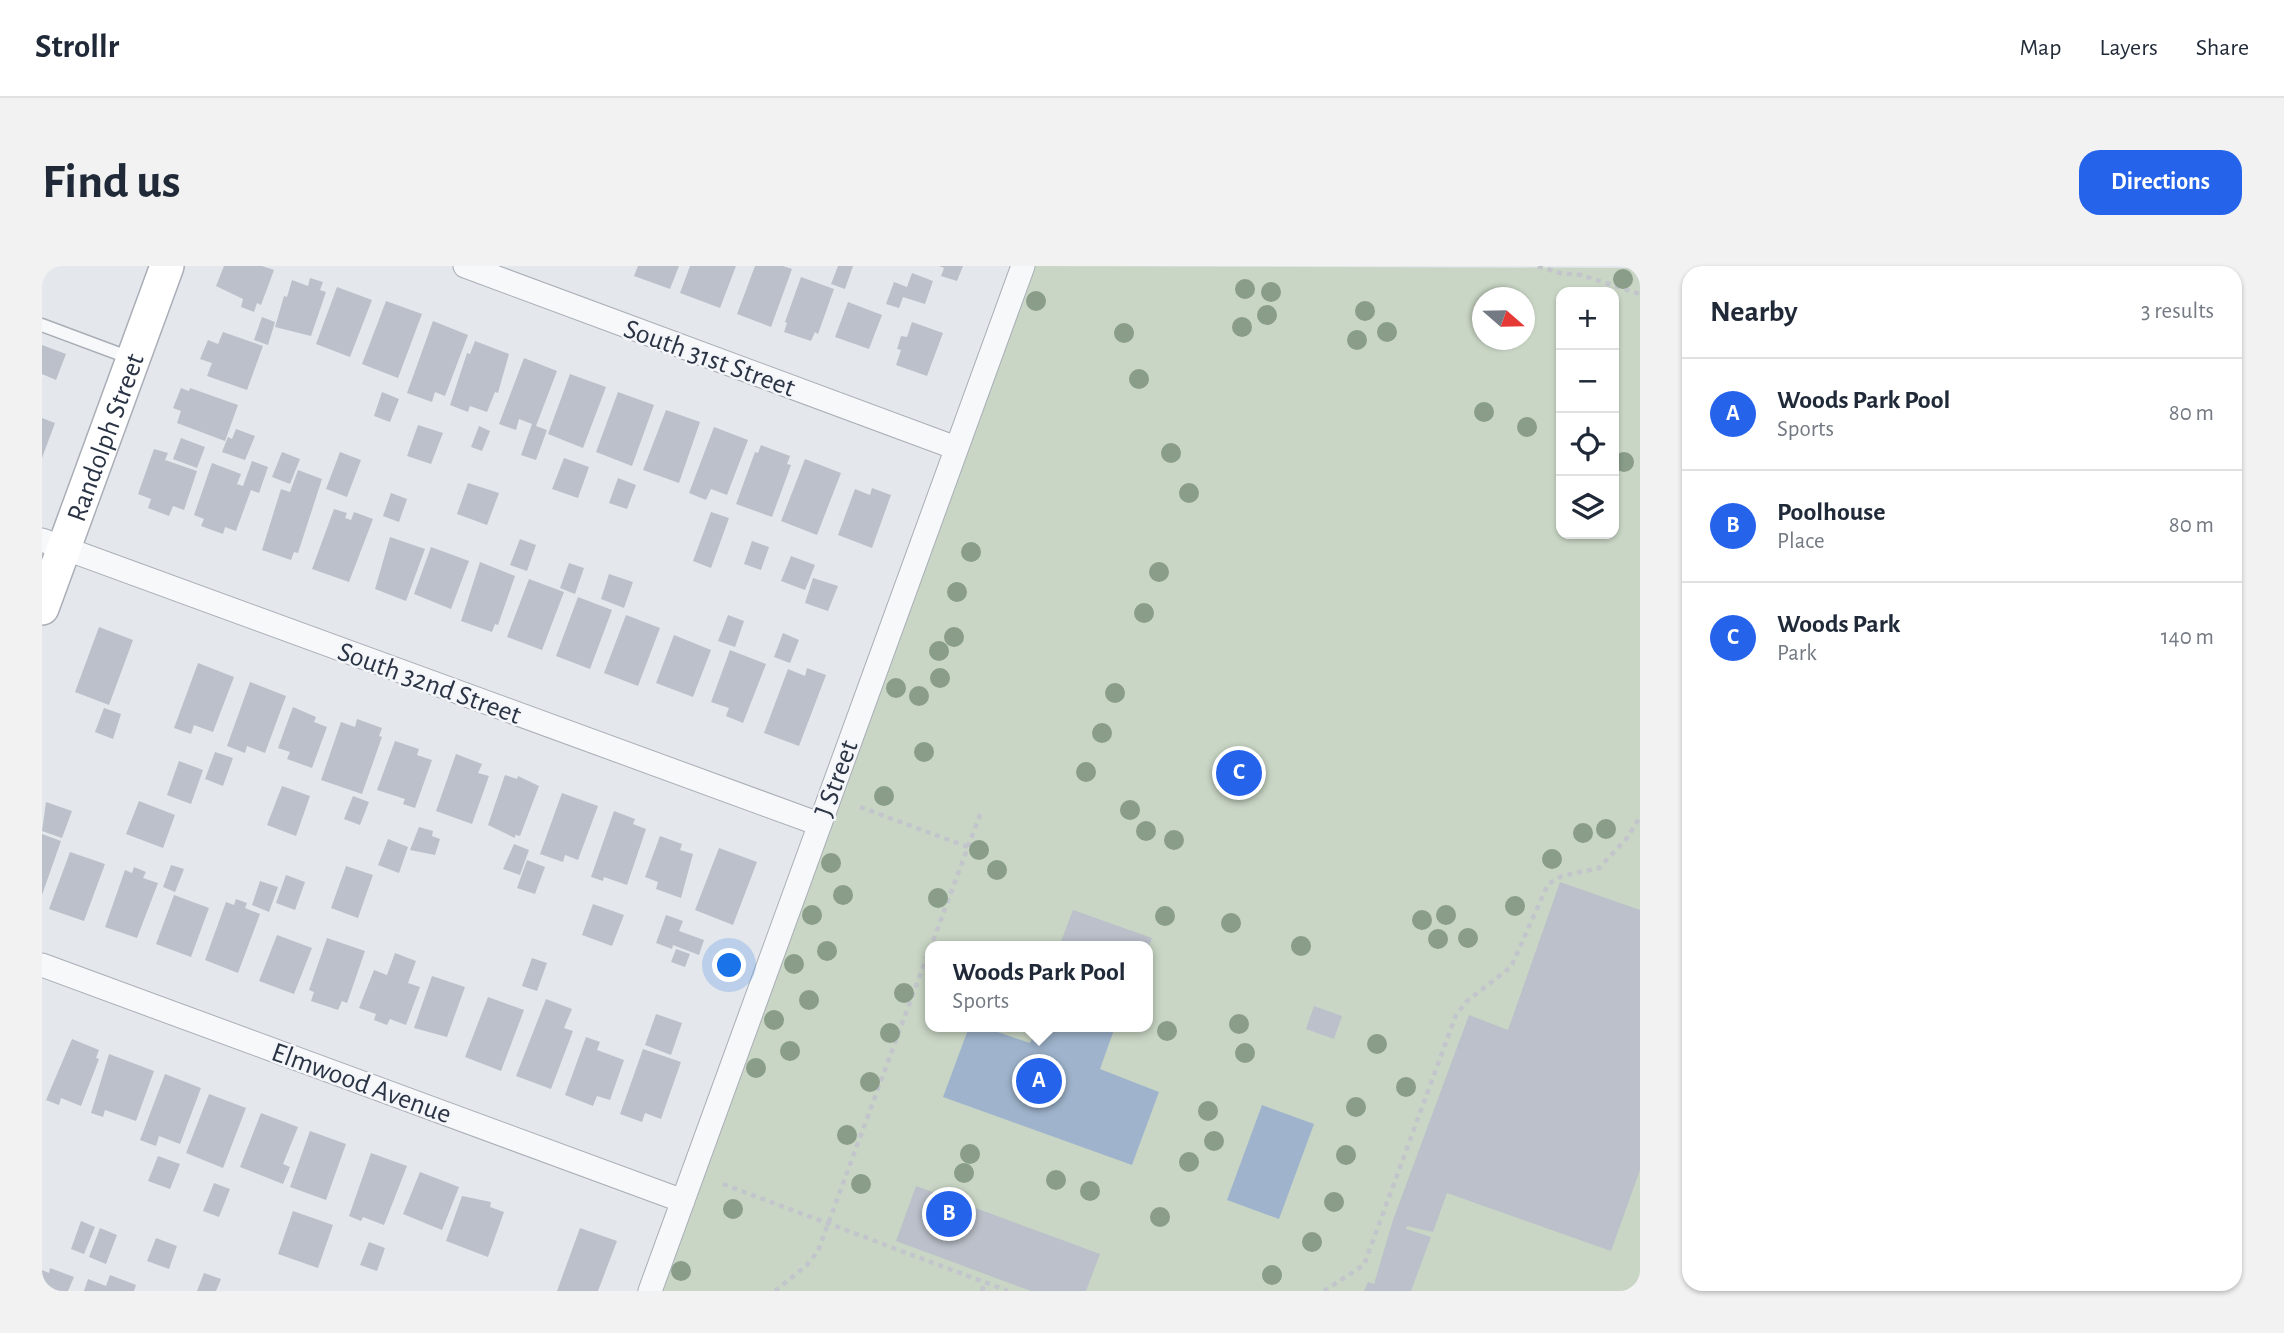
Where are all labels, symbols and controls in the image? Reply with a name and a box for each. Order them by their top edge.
text: Strollr [35,31,119,64]
text: Map [2019,36,2061,60]
text: Layers [2099,36,2158,60]
text: Share [2196,36,2249,60]
button: Directions [2079,150,2242,215]
text: Find us [42,158,181,207]
north arrow [1472,287,1535,350]
map controls [1556,287,1619,539]
button: + [1556,287,1619,350]
text: Nearby [1710,297,1798,327]
text: 3 results [2141,300,2214,323]
street label: South 31st Street [620,315,799,403]
street label: Randolph Street [63,350,150,526]
button: − [1556,350,1619,413]
text: Woods Park Pool [1777,387,1950,413]
text: A [1726,402,1740,425]
text: 80 m [2169,402,2214,425]
button: locate [1556,413,1619,476]
text: Sports [1777,418,1834,441]
button: layers [1556,476,1619,539]
text: Poolhouse [1777,499,1886,525]
text: B [1726,514,1740,537]
text: 80 m [2169,514,2214,537]
text: Place [1777,530,1825,553]
text: Woods Park [1777,611,1900,637]
text: C [1727,626,1739,649]
text: 140 m [2161,626,2214,649]
street label: South 32nd Street [334,638,525,730]
text: Park [1777,642,1817,665]
street label: J Street [810,737,864,821]
pin: C [1216,747,1262,799]
popup [925,941,1153,1032]
your location [712,948,746,982]
text: Woods Park Pool [952,959,1126,985]
text: Sports [952,990,1009,1013]
street label: Elmwood Avenue [268,1038,455,1129]
pin: A [1016,1055,1062,1107]
pin: B [926,1188,972,1240]

